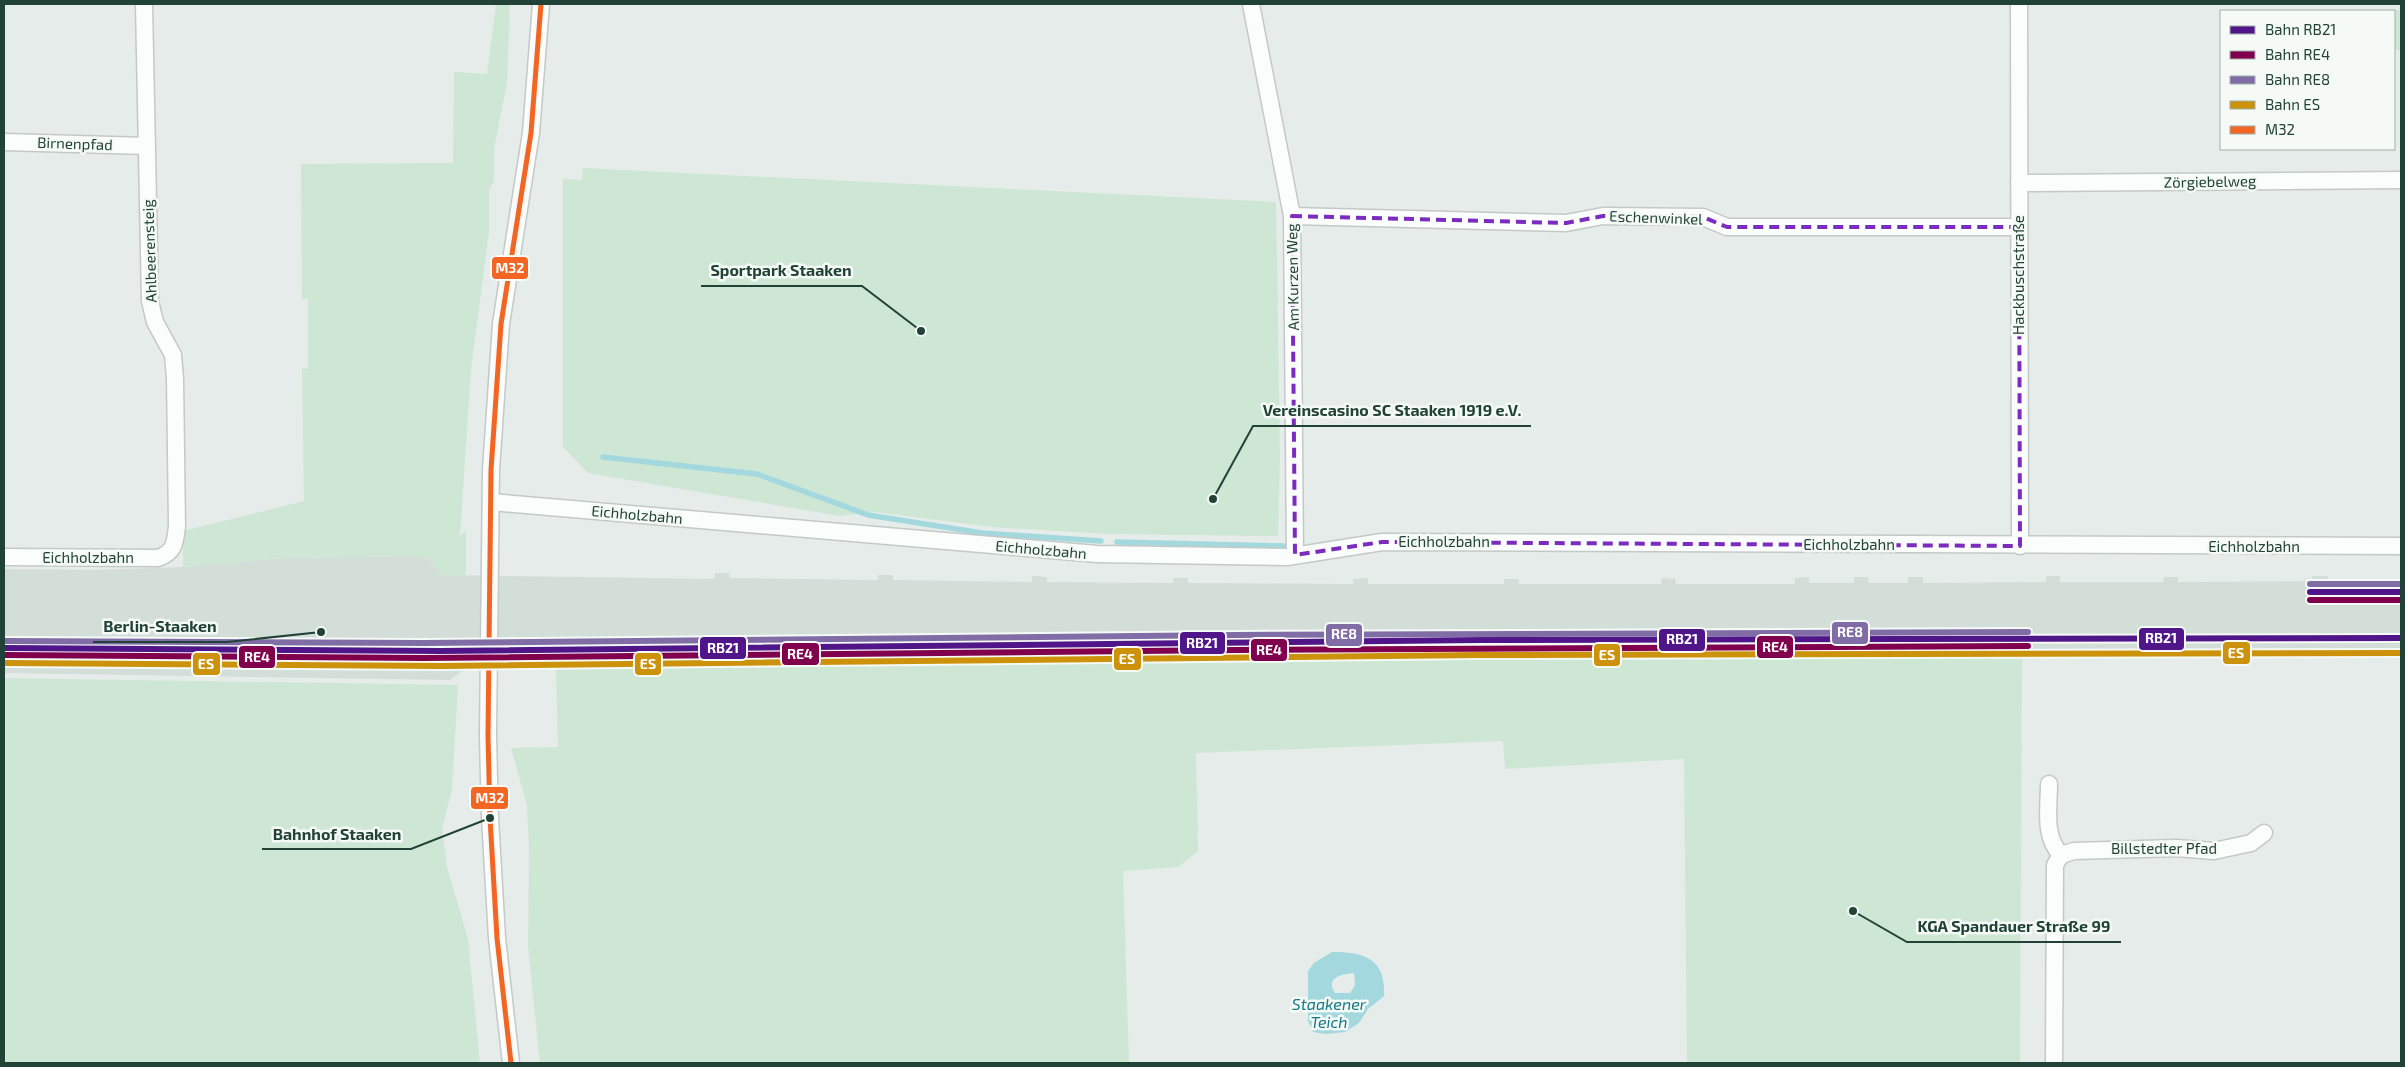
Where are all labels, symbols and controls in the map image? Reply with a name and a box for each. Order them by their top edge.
legend [2220,10,2395,150]
text: Bahn RB21 [2265,20,2336,38]
text: Bahn RE4 [2265,45,2330,63]
text: Bahn RE8 [2265,70,2330,88]
text: Bahn ES [2265,95,2320,113]
text: M32 [2265,120,2295,138]
street label: Birnenpfad [37,133,113,153]
street label: Zörgiebelweg [2163,171,2257,191]
street label: Ahlbeerensteig [138,199,160,303]
street label: Eschenwinkel [1609,206,1704,228]
street label: Hackbuschstraße [2009,215,2027,335]
street label: Am Kurzen Weg [1282,223,1302,331]
callout: Sportpark Staaken [701,255,862,286]
line badge: M32 [491,256,529,280]
text: M32 [496,259,524,276]
text: Sportpark Staaken [710,260,852,279]
callout: Vereinscasino SC Staaken 1919 e.V. [1253,395,1531,426]
text: Vereinscasino SC Staaken 1919 e.V. [1263,400,1521,419]
street label: Eichholzbahn [591,501,684,527]
street label: Eichholzbahn [1398,532,1490,550]
street label: Eichholzbahn [1803,535,1895,553]
street label: Eichholzbahn [995,536,1088,562]
street label: Eichholzbahn [2208,537,2300,555]
street label: Eichholzbahn [42,548,134,566]
callout: Berlin-Staaken [93,611,227,642]
text: Berlin-Staaken [103,616,217,635]
line badge: RE8 [1831,621,1869,645]
line badge: RE8 [1325,623,1363,647]
text: RE8 [1837,623,1863,640]
text: RE8 [1331,625,1357,642]
line badge: RB21 [2138,627,2185,651]
line badge: RB21 [1658,628,1706,652]
text: RB21 [2145,629,2177,646]
text: RB21 [1666,630,1698,647]
line badge: RB21 [1179,631,1226,655]
text: RB21 [1186,634,1218,651]
line badge: RE4 [1756,635,1794,659]
line badge: RB21 [699,636,747,660]
line badge: RE4 [1250,638,1288,662]
text: RE4 [1762,638,1788,655]
text: RB21 [707,639,739,656]
text: RE4 [1256,641,1282,658]
line badge: ES [2222,641,2251,665]
line badge: RE4 [781,642,820,666]
line badge: ES [1593,643,1621,667]
text: ES [2228,644,2244,661]
line badge: RE4 [238,645,276,669]
text: RE4 [787,645,813,662]
text: ES [1599,646,1615,663]
line badge: ES [1113,647,1142,671]
text: RE4 [244,648,270,665]
text: ES [1119,650,1135,667]
line badge: ES [192,652,221,676]
line badge: ES [634,652,662,676]
text: ES [198,655,214,672]
text: ES [640,655,656,672]
line badge: M32 [470,786,509,810]
text: M32 [476,789,504,806]
callout: Bahnhof Staaken [262,818,411,849]
text: Bahnhof Staaken [273,824,401,843]
street label: Billstedter Pfad [2111,839,2217,857]
callout: KGA Spandauer Straße 99 [1907,911,2121,942]
text: KGA Spandauer Straße 99 [1918,916,2110,935]
water label: Staakener Teich [1292,994,1367,1031]

